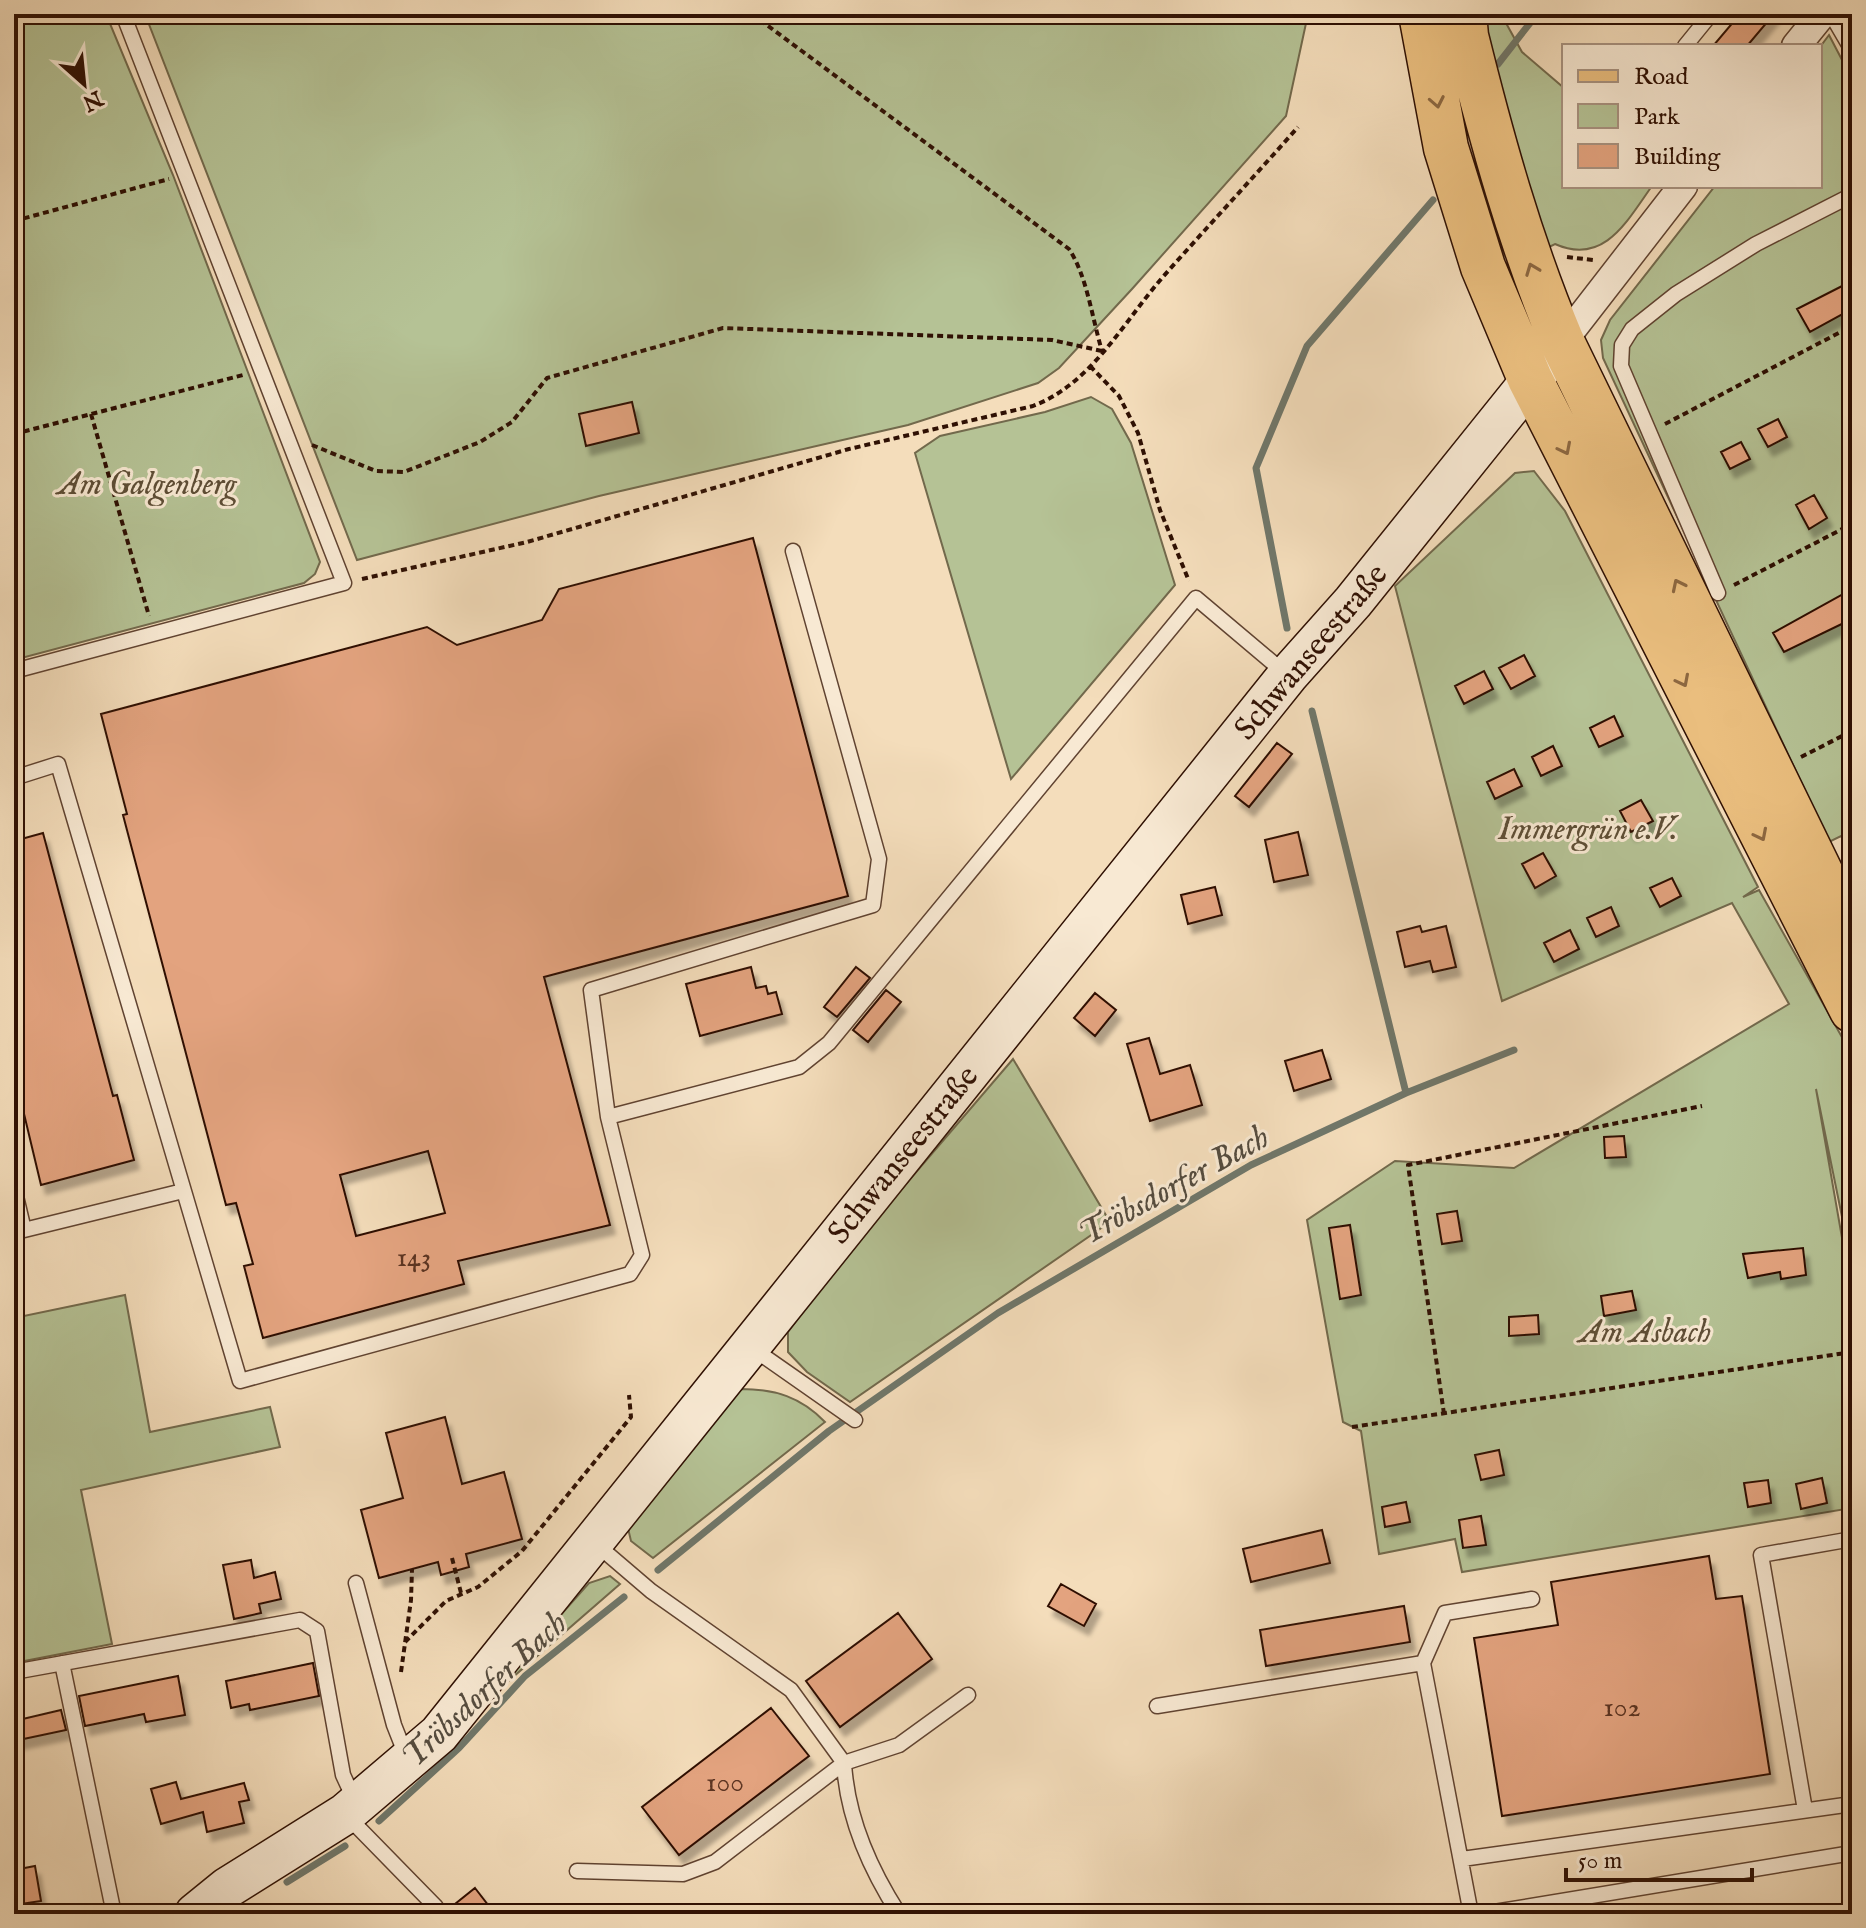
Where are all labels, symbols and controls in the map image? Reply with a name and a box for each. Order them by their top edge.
north arrow [44,44,124,124]
legend [1562,44,1822,188]
text: Road [1634,62,1688,93]
text: N [77,83,108,117]
one-way arrow [1428,95,1445,108]
text: Park [1634,102,1680,133]
text: Building [1634,142,1721,173]
one-way arrow [1525,263,1542,277]
one-way arrow [1556,440,1571,455]
park label: Am Galgenberg [55,465,238,506]
street label: Schwanseestraße [1226,556,1398,749]
one-way arrow [1672,579,1688,594]
one-way arrow [1673,672,1688,687]
park label: Immergrün e.V. [1497,810,1679,851]
one-way arrow [1751,826,1766,841]
street label: Schwanseestraße [819,1058,989,1253]
water label: Tröbsdorfer Bach [1071,1116,1277,1256]
house number: 143 [397,1241,431,1276]
park label: Am Asbach [1576,1313,1711,1354]
water label: Tröbsdorfer Bach [393,1603,577,1779]
house number: 102 [1603,1691,1641,1726]
house number: 100 [706,1766,744,1801]
scale bar [1566,1832,1752,1882]
text: 50 m [1578,1846,1622,1877]

